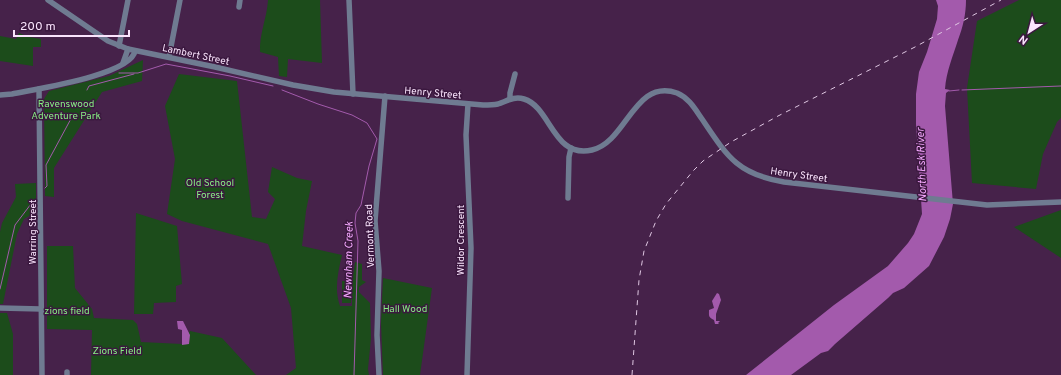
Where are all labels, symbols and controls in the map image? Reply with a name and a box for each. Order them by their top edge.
scale bar [14,12,129,38]
north arrow [1009,12,1049,52]
text: 200 m [20,19,56,35]
text: N [1016,31,1031,47]
street label: Lambert Street [161,42,231,69]
street label: Henry Street [404,85,462,102]
park label: Ravenswood Adventure Park [31,98,101,123]
water label: North Esk River [914,127,930,202]
street label: Henry Street [769,165,828,186]
park label: Old School Forest [186,177,234,202]
street label: Warring Street [27,199,40,265]
street label: Vermont Road [363,204,378,268]
street label: Wildor Crescent [455,204,468,275]
water label: Newnham Creek [341,221,357,299]
park label: Hall Wood [383,303,427,316]
park label: zions field [44,305,90,318]
park label: Zions Field [92,345,142,358]

